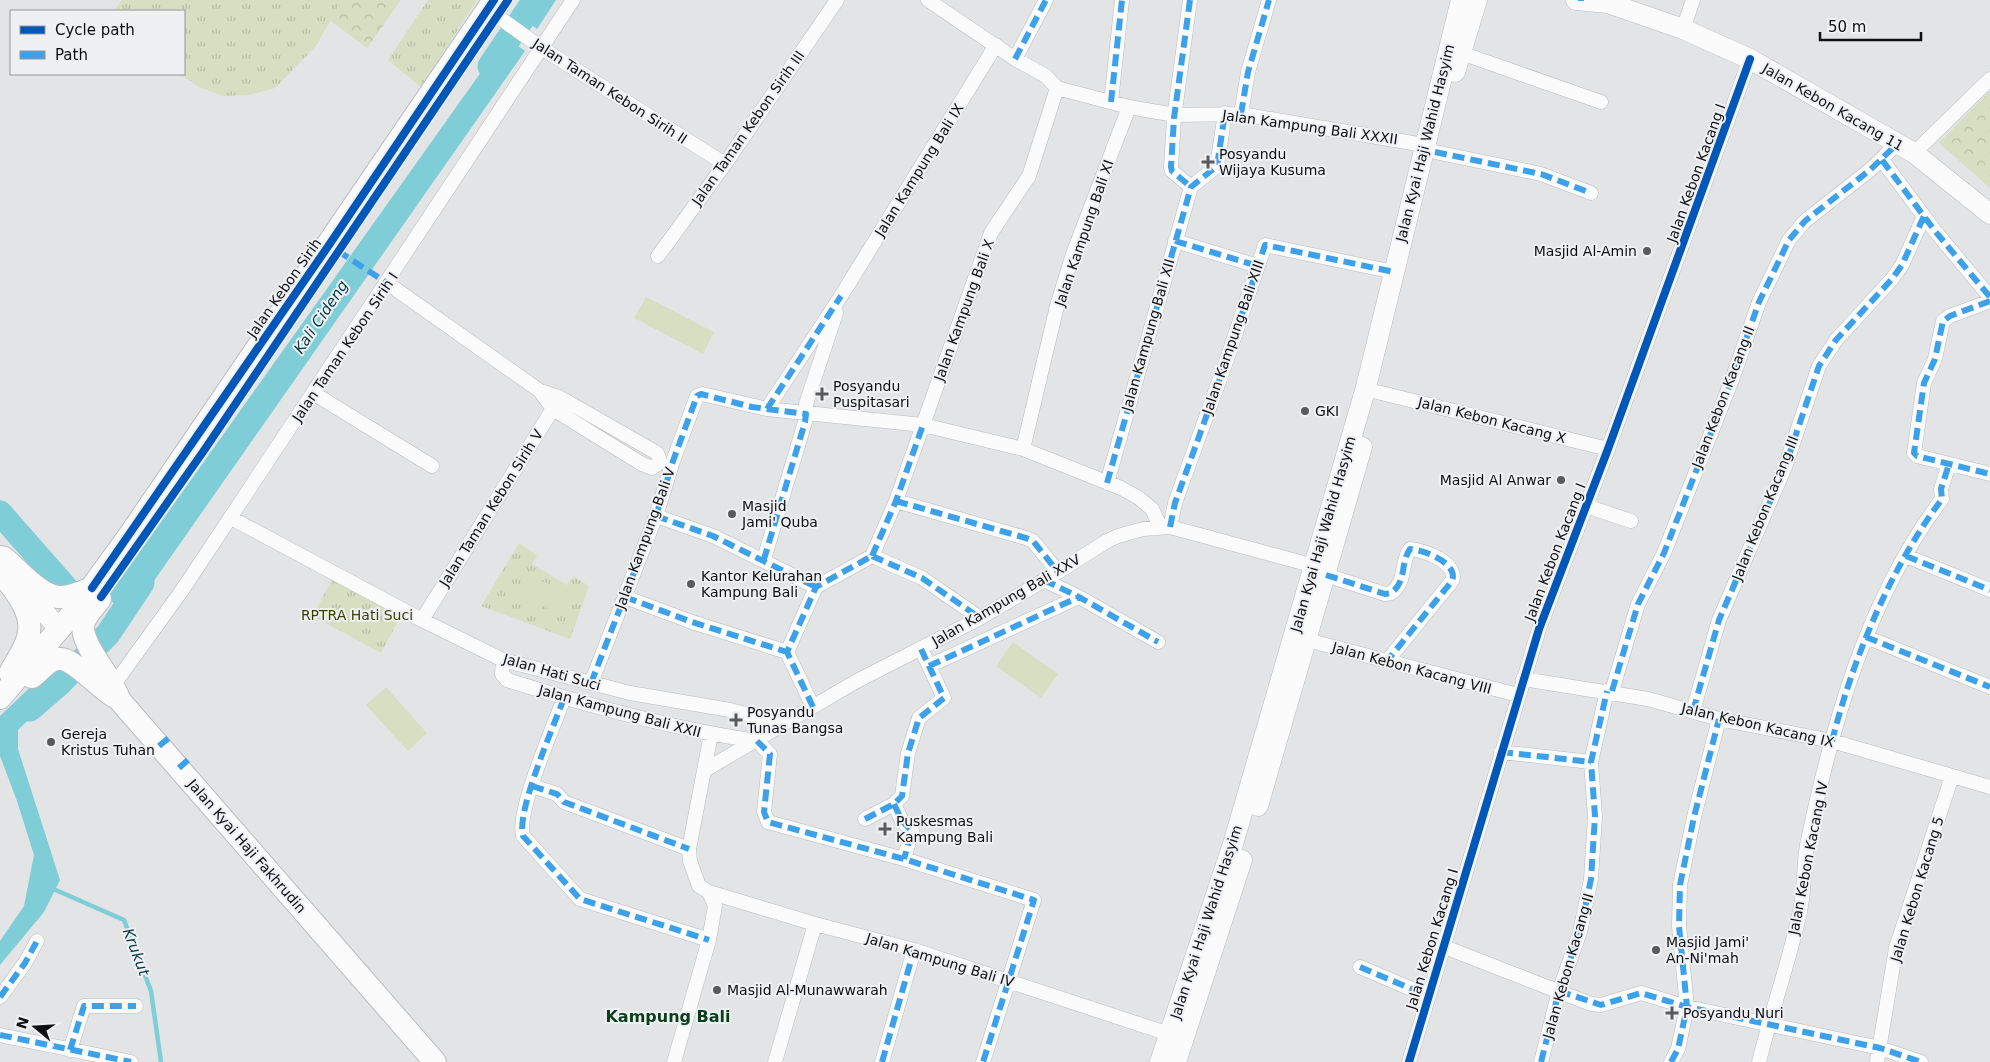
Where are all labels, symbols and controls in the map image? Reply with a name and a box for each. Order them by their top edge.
legend [10,10,185,75]
scale bar [1820,10,1921,42]
text: 50 m [1828,18,1866,36]
text: Cycle path [55,21,135,39]
street label: Jalan Taman Kebon Sirih II [529,35,690,147]
street label: Jalan Kyai Haji Wahid Hasyim [1392,43,1457,244]
text: Path [55,46,88,64]
street label: Jalan Taman Kebon Sirih III [688,48,808,209]
street label: Jalan Kebon Kacang 11 [1759,60,1906,154]
street label: Jalan Kampung Bali IX [871,100,967,240]
street label: Jalan Kebon Kacang I [1663,101,1729,246]
street label: Jalan Kampung Bali XXXII [1220,107,1399,147]
place label: Posyandu Wijaya Kusuma [1219,146,1326,178]
marker: Posyandu Wijaya Kusuma [1201,155,1215,169]
street label: Jalan Kampung Bali XI [1051,158,1117,309]
street label: Jalan Kebon Sirih [243,235,324,342]
street label: Jalan Kampung Bali X [931,237,997,384]
place label: Masjid Al-Amin [1534,243,1637,259]
marker: Masjid Al-Amin [1641,245,1653,257]
street label: Jalan Kampung Bali XII [1118,257,1177,414]
street label: Jalan Kampung Bali XIII [1199,258,1267,417]
street label: Jalan Taman Kebon Sirih I [288,269,401,426]
water label: Kali Cideng [290,277,352,357]
street label: Jalan Kebon Kacang II [1688,324,1757,471]
place label: Posyandu Puspitasari [833,378,910,410]
marker: Posyandu Puspitasari [815,387,829,401]
street label: Jalan Kebon Kacang X [1415,394,1568,446]
place label: GKI [1315,403,1339,419]
marker: GKI [1299,405,1311,417]
street label: Jalan Taman Kebon Sirih V [435,426,546,590]
street label: Jalan Kebon Kacang III [1728,433,1801,584]
street label: Jalan Kyai Haji Wahid Hasyim [1287,434,1359,635]
street label: Jalan Kampung Bali V [612,465,678,612]
place label: Masjid Al Anwar [1440,472,1551,488]
marker: Masjid Al Anwar [1555,474,1567,486]
street label: Jalan Kebon Kacang I [1521,481,1589,624]
place label: Masjid Jami' Quba [741,498,818,530]
marker: Masjid Jami' Quba [726,508,738,520]
street label: Jalan Kampung Bali XXV [928,551,1083,650]
place label: Kantor Kelurahan Kampung Bali [701,568,822,600]
marker: Kantor Kelurahan Kampung Bali [685,578,697,590]
park label: RPTRA Hati Suci [301,607,413,623]
street label: Jalan Kebon Kacang VIII [1330,639,1493,697]
street label: Jalan Hati Suci [500,650,603,694]
street label: Jalan Kampung Bali XXII [536,681,703,740]
street label: Jalan Kebon Kacang IX [1679,699,1836,750]
place label: Posyandu Tunas Bangsa [746,704,843,736]
marker: Posyandu Tunas Bangsa [729,713,743,727]
place label: Gereja Kristus Tuhan [61,726,155,758]
marker: Gereja Kristus Tuhan [45,736,57,748]
street label: Jalan Kyai Haji Fakhrudin [184,775,309,916]
street label: Jalan Kebon Kacang IV [1785,779,1831,937]
place label: Puskesmas Kampung Bali [896,813,993,845]
street label: Jalan Kebon Kacang 5 [1887,814,1947,965]
marker: Puskesmas Kampung Bali [878,822,892,836]
street label: Jalan Kyai Haji Wahid Hasyim [1167,823,1245,1022]
street label: Jalan Kebon Kacang I [1403,867,1461,1012]
street label: Jalan Kebon Kacang II [1539,891,1596,1042]
water label: Krukut [119,926,154,979]
street label: Jalan Kampung Bali IV [863,930,1016,990]
place label: Masjid Jami' An-Ni'mah [1666,934,1749,966]
marker: Masjid Jami' An-Ni'mah [1650,944,1662,956]
place label: Masjid Al-Munawwarah [727,982,888,998]
marker: Masjid Al-Munawwarah [711,984,723,996]
north arrow [10,1002,60,1052]
place label: Posyandu Nuri [1683,1005,1784,1021]
marker: Posyandu Nuri [1665,1006,1679,1020]
district label: Kampung Bali [605,1007,731,1026]
text: N [13,1015,32,1031]

